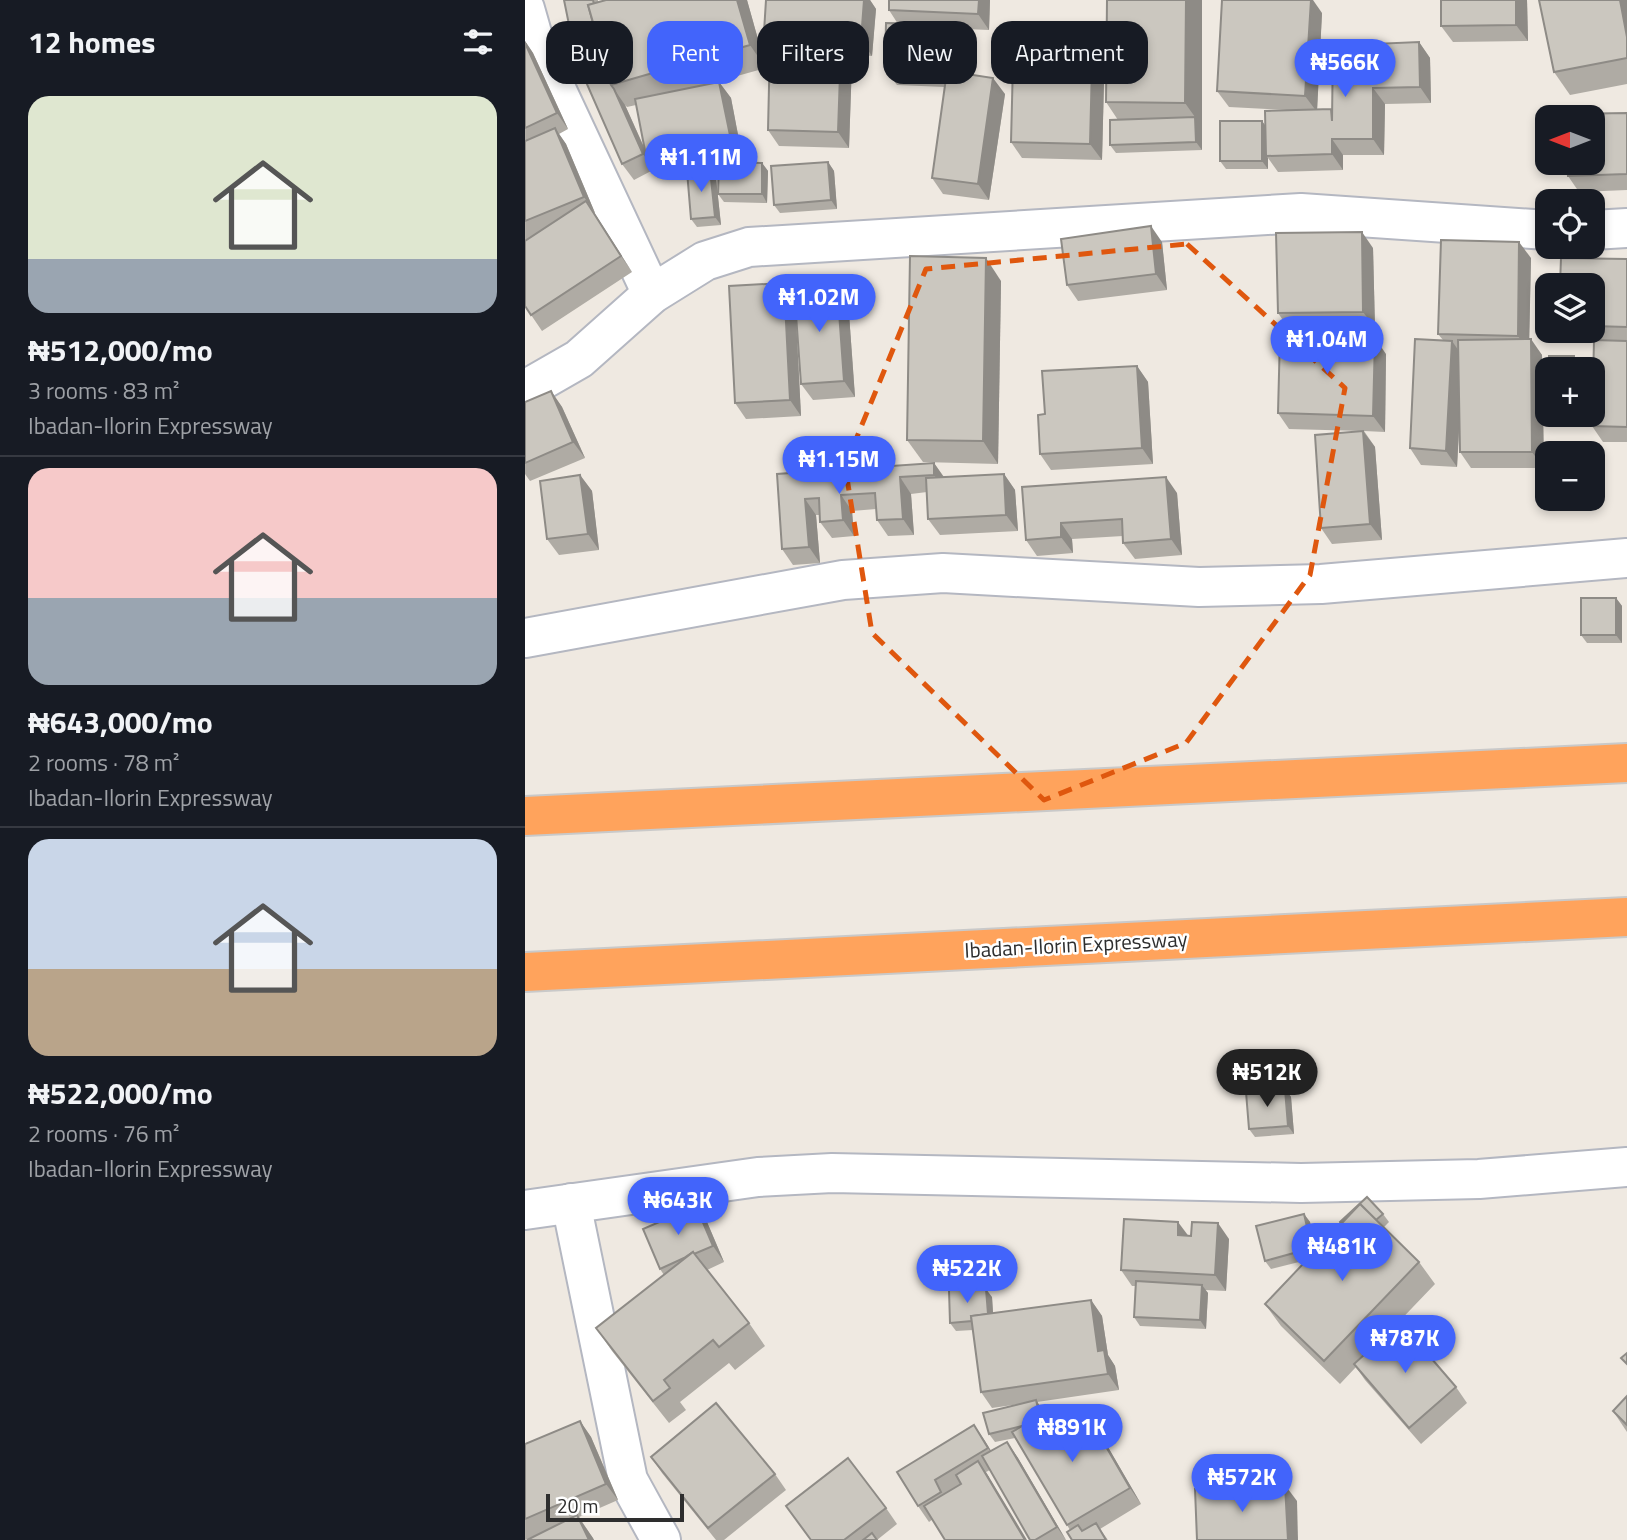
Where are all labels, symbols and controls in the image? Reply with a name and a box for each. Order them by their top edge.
text: 12 homes [28,19,155,65]
chip: Buy [546,21,633,84]
chip: Rent [647,21,743,84]
chip: Filters [757,21,869,84]
chip: New [883,21,977,84]
chip: Apartment [991,21,1148,84]
icon: filters [459,23,497,61]
pin: ₦566K [1296,40,1394,99]
text: ₦566K [1311,44,1379,79]
north arrow [1535,105,1605,175]
map controls [1535,105,1605,511]
pin: ₦1.11M [644,134,758,194]
text: ₦1.11M [661,139,741,174]
icon: home [200,142,326,268]
button: locate [1535,189,1605,259]
button: layers [1535,273,1605,343]
pin: ₦1.02M [762,274,876,334]
text: ₦1.02M [779,279,859,314]
pin: ₦1.04M [1270,316,1384,376]
text: ₦1.04M [1287,321,1367,356]
text: ₦512,000/mo [28,327,213,373]
button: + [1535,357,1605,427]
text: 3 rooms · 83 m² [28,373,179,408]
text: Ibadan-Ilorin Expressway [28,408,273,443]
pin: ₦1.15M [782,436,896,496]
text: ₦1.15M [799,441,879,476]
button: − [1535,441,1605,511]
icon: home [200,514,326,640]
text: ₦643,000/mo [28,699,213,745]
text: 2 rooms · 78 m² [28,745,179,780]
text: Ibadan-Ilorin Expressway [28,780,273,815]
icon: home [200,885,326,1011]
street label: Ibadan-Ilorin Expressway [964,922,1188,966]
pin: ₦512K [1218,1050,1316,1109]
text: ₦512K [1233,1054,1301,1089]
text: ₦522,000/mo [28,1070,213,1116]
text: 2 rooms · 76 m² [28,1116,179,1151]
text: Ibadan-Ilorin Expressway [28,1151,273,1186]
pin: ₦643K [629,1178,727,1237]
text: ₦643K [644,1182,712,1217]
pin: ₦481K [1293,1224,1391,1283]
text: ₦481K [1308,1228,1376,1263]
pin: ₦522K [918,1246,1016,1305]
text: ₦522K [933,1250,1001,1285]
pin: ₦787K [1356,1316,1454,1375]
text: ₦787K [1371,1320,1439,1355]
pin: ₦891K [1023,1404,1121,1464]
text: ₦891K [1038,1409,1106,1444]
pin: ₦572K [1193,1454,1291,1514]
text: ₦572K [1208,1459,1276,1494]
scale bar [546,1491,684,1523]
text: 20 m [557,1491,598,1520]

